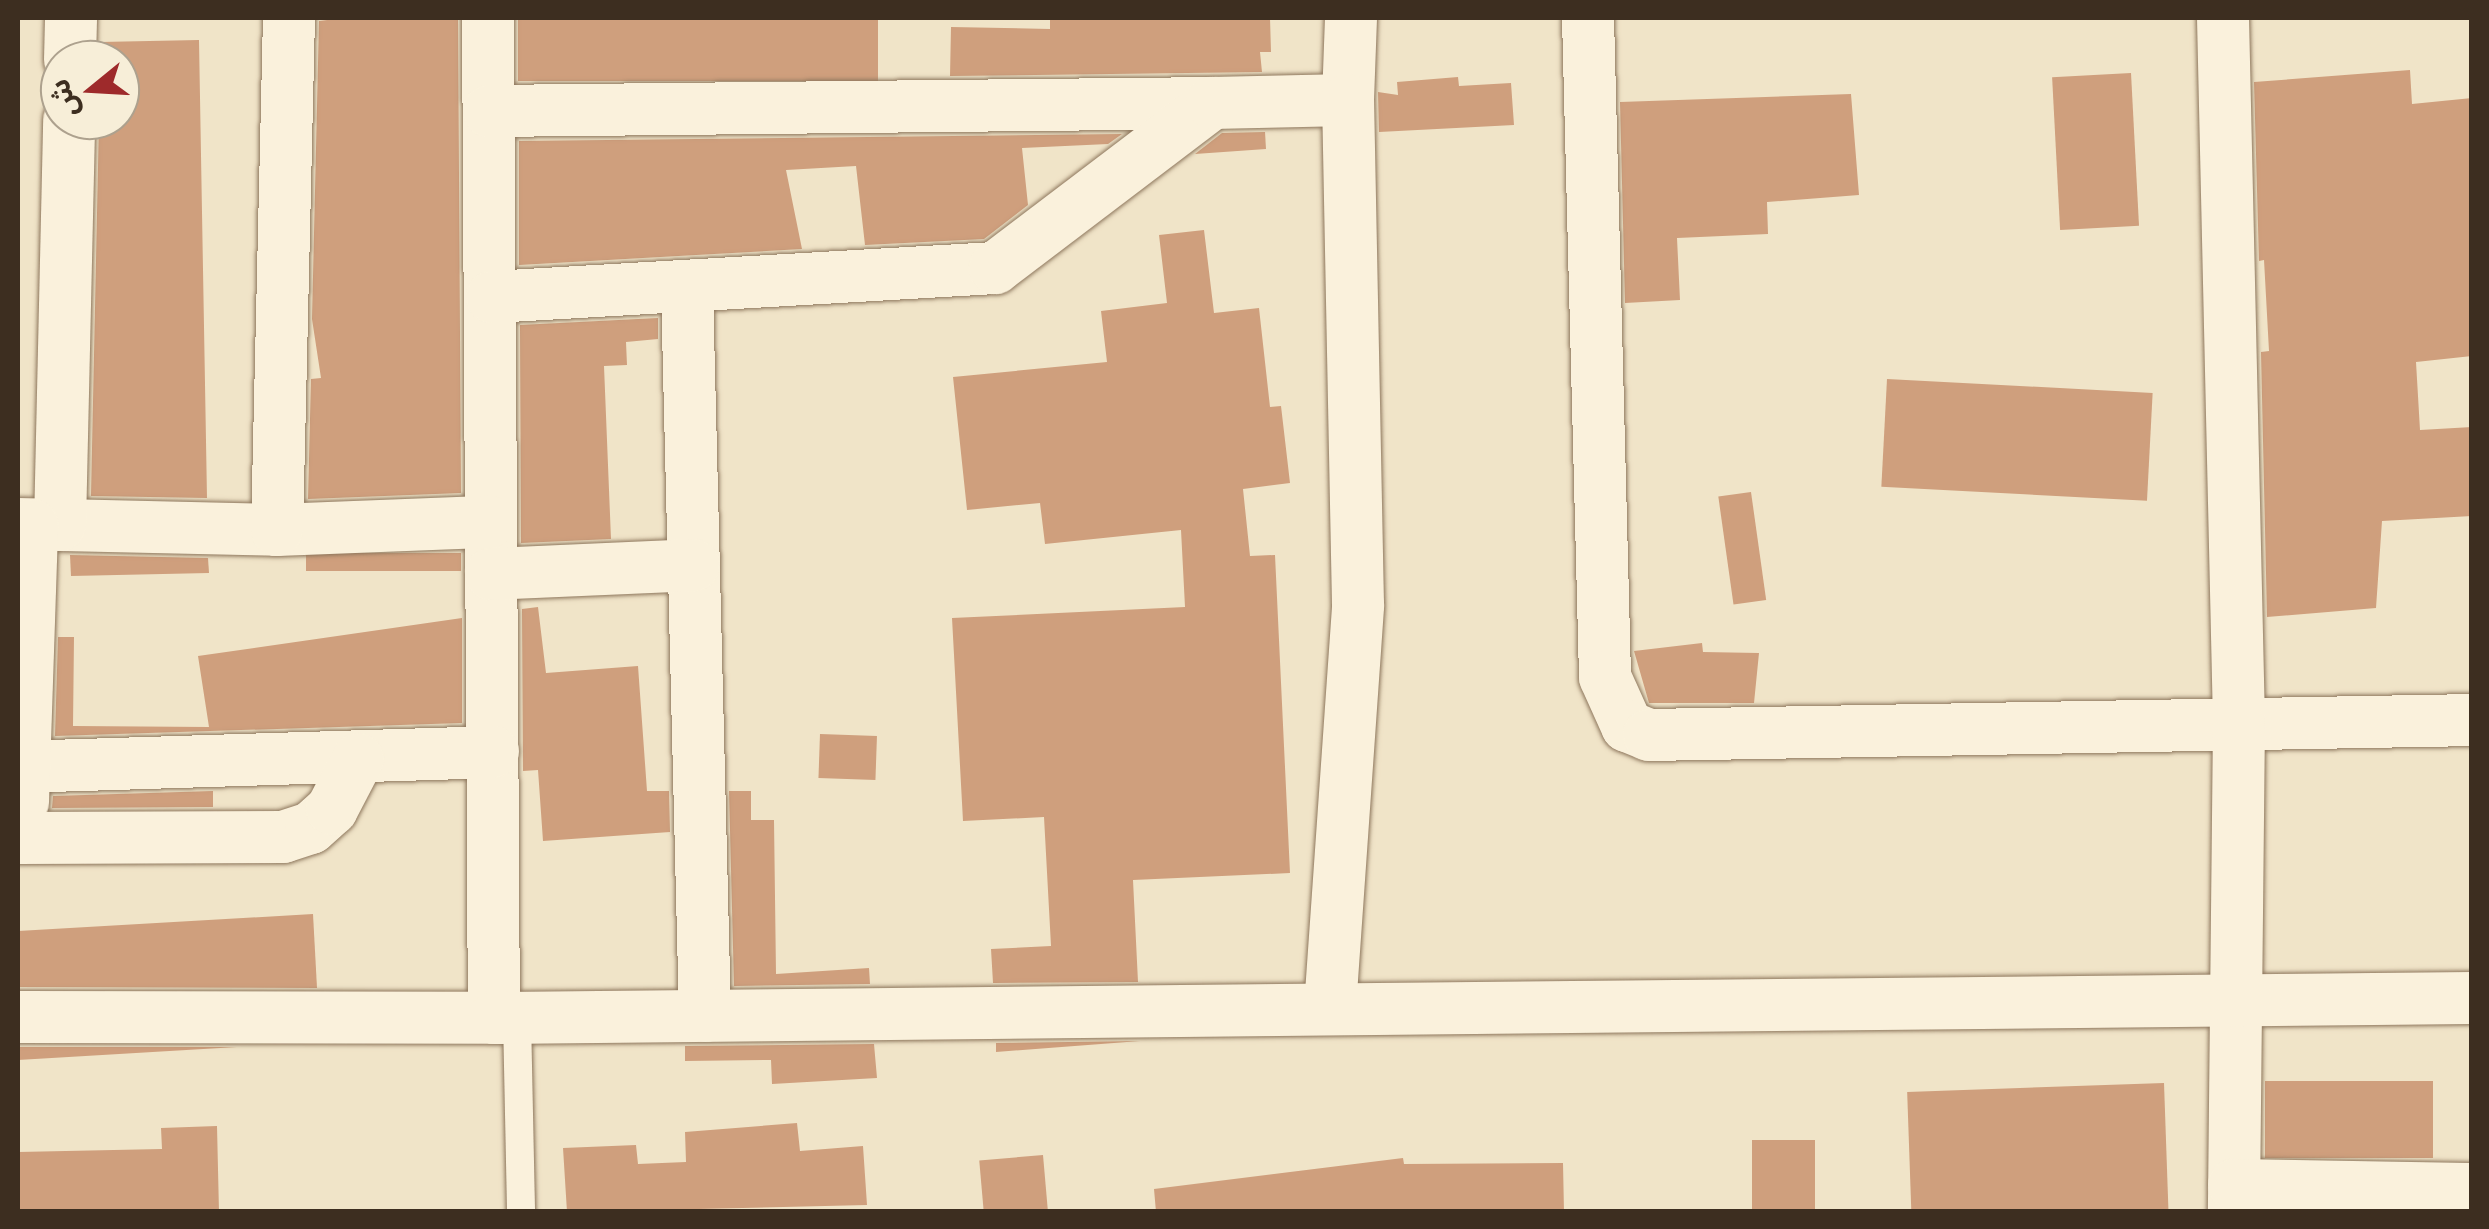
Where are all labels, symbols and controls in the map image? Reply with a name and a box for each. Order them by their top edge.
north arrow [40,40,140,140]
text: ش [40,75,86,122]

